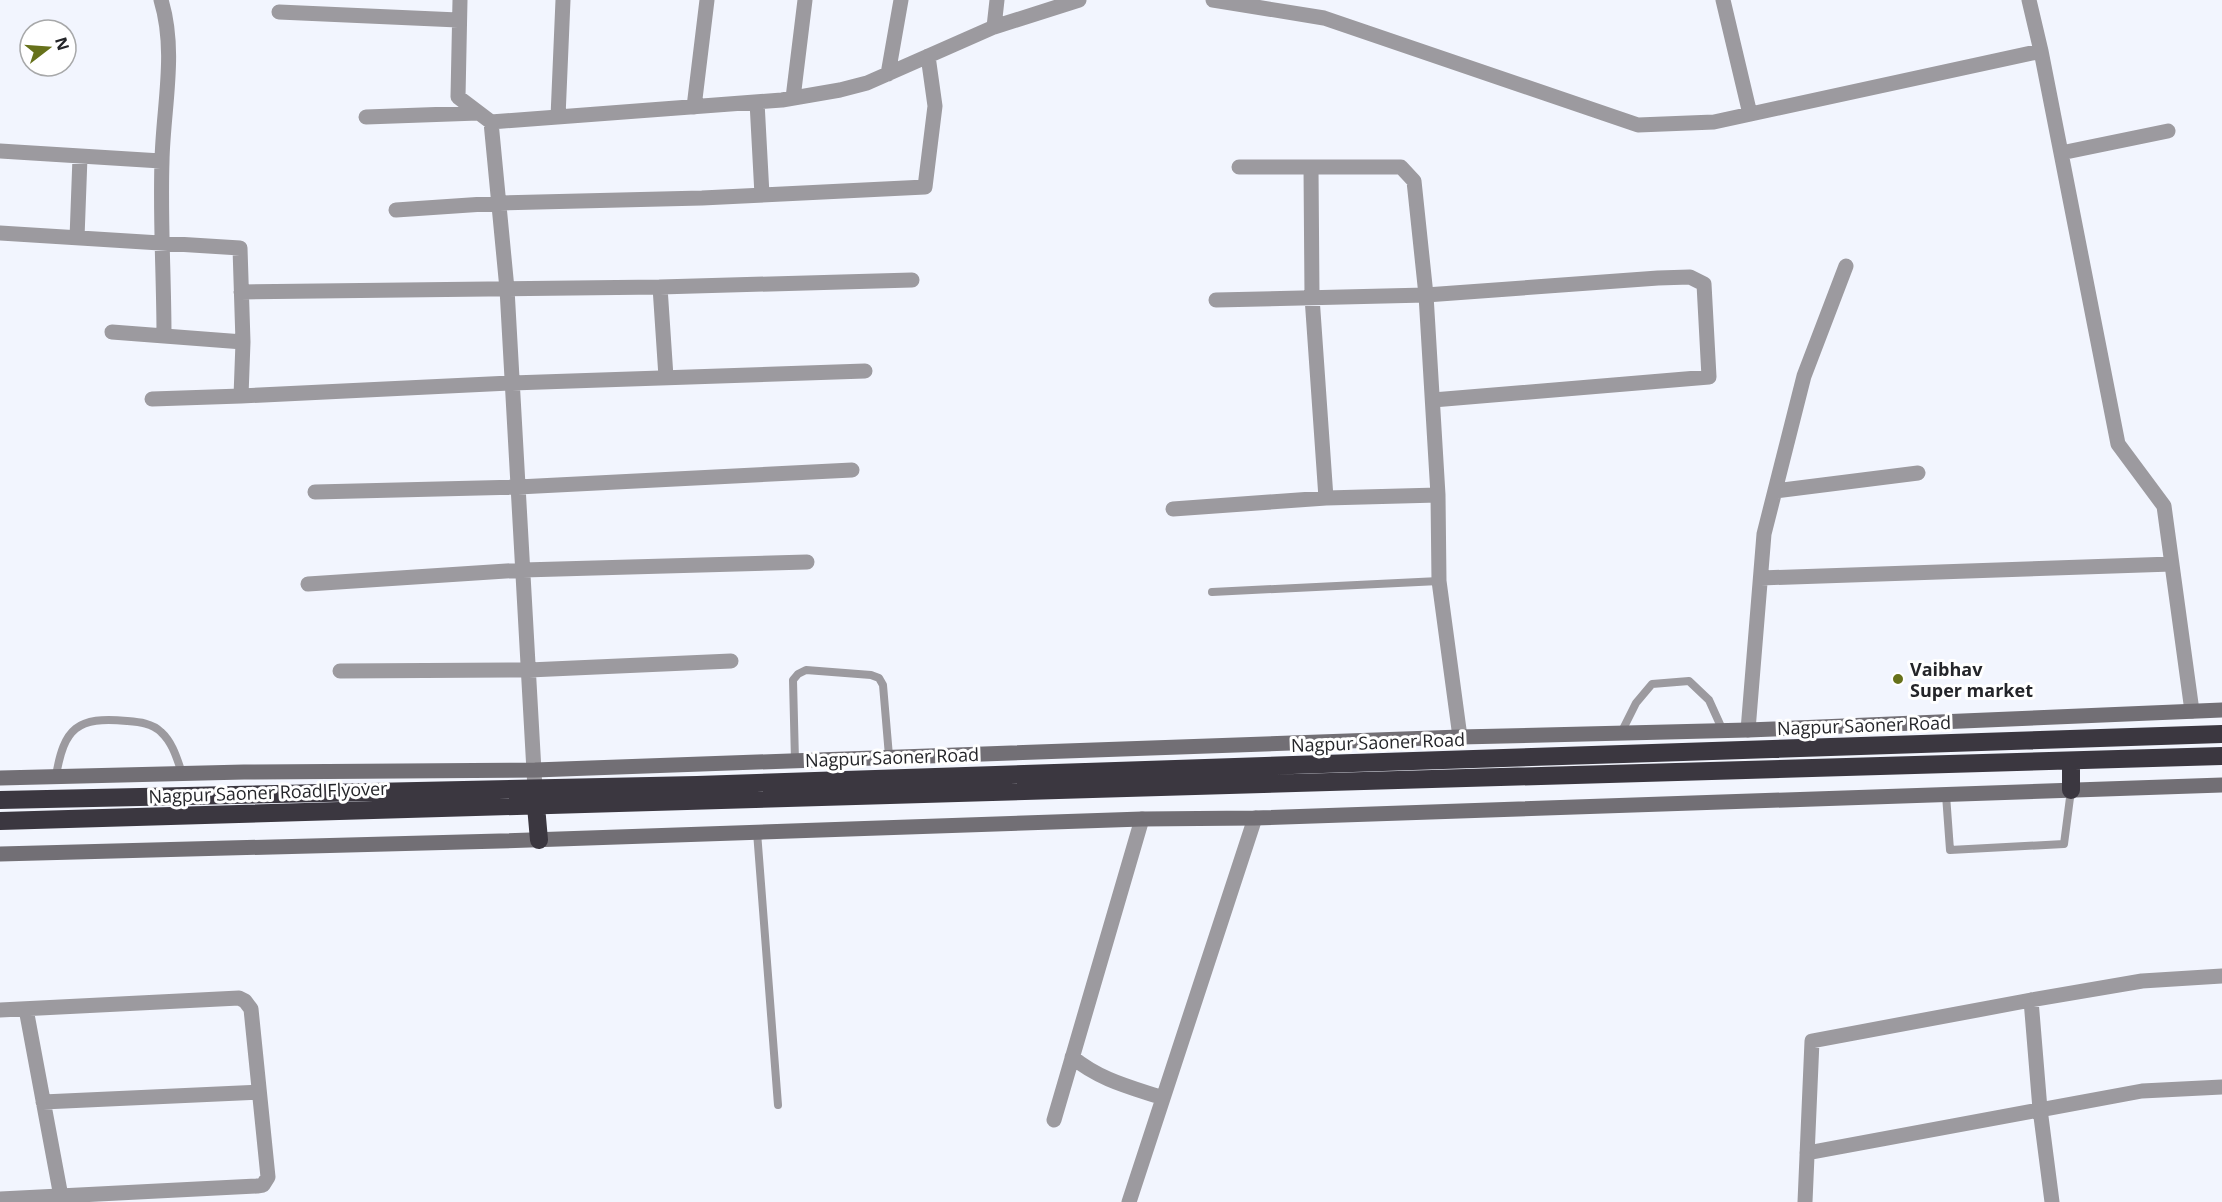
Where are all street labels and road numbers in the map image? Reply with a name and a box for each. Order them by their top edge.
street label: Nagpur Saoner Road [1777,710,1951,740]
street label: Nagpur Saoner Road [1291,727,1465,757]
street label: Nagpur Saoner Road [805,742,979,772]
street label: Nagpur Saoner Road Flyover [148,776,389,808]

